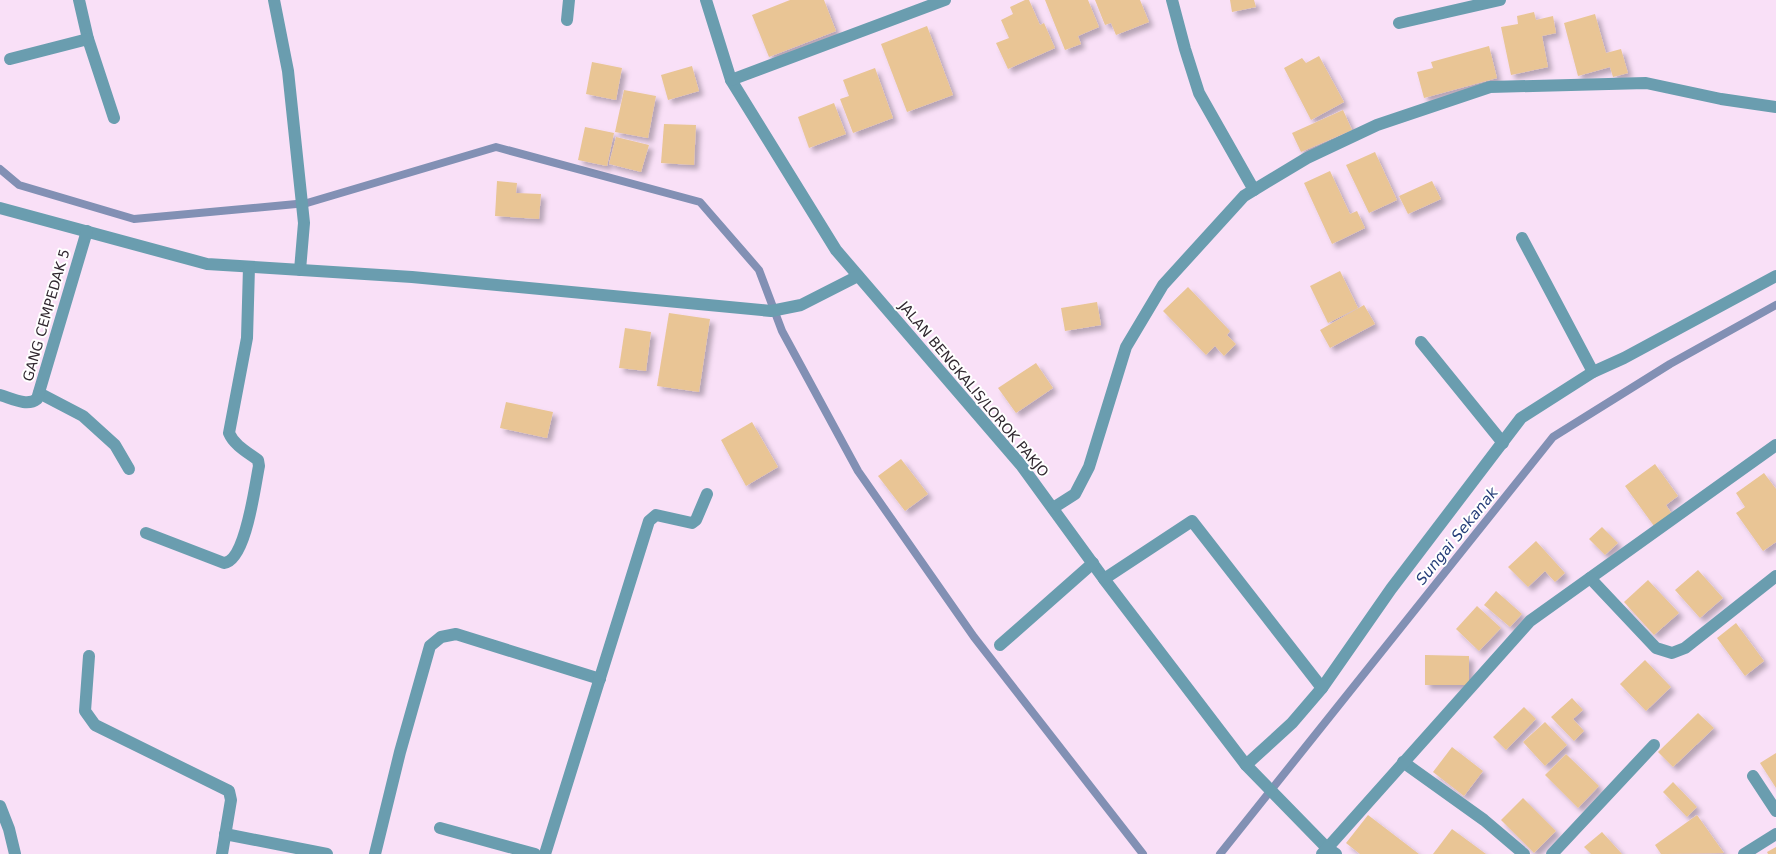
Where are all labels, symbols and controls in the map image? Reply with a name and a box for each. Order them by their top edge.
street label: GANG CEMPEDAK 5 [19,247,73,383]
street label: JALAN BENGKALIS/LOROK PAKJO [895,297,1052,480]
water label: Sungai Sekanak [1412,483,1503,588]

